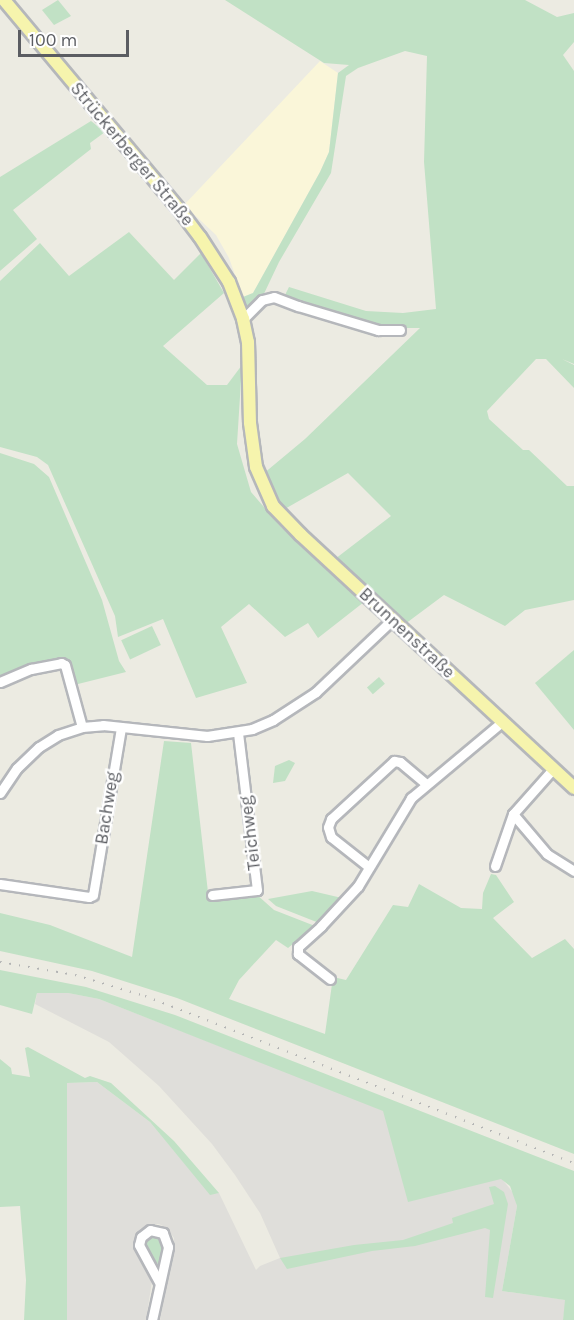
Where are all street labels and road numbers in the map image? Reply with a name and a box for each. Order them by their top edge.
street label: Strückerberger Straße [66,78,198,230]
street label: Brunnenstraße [355,583,459,683]
street label: Bachweg [91,770,123,846]
street label: Teichweg [235,795,265,871]

